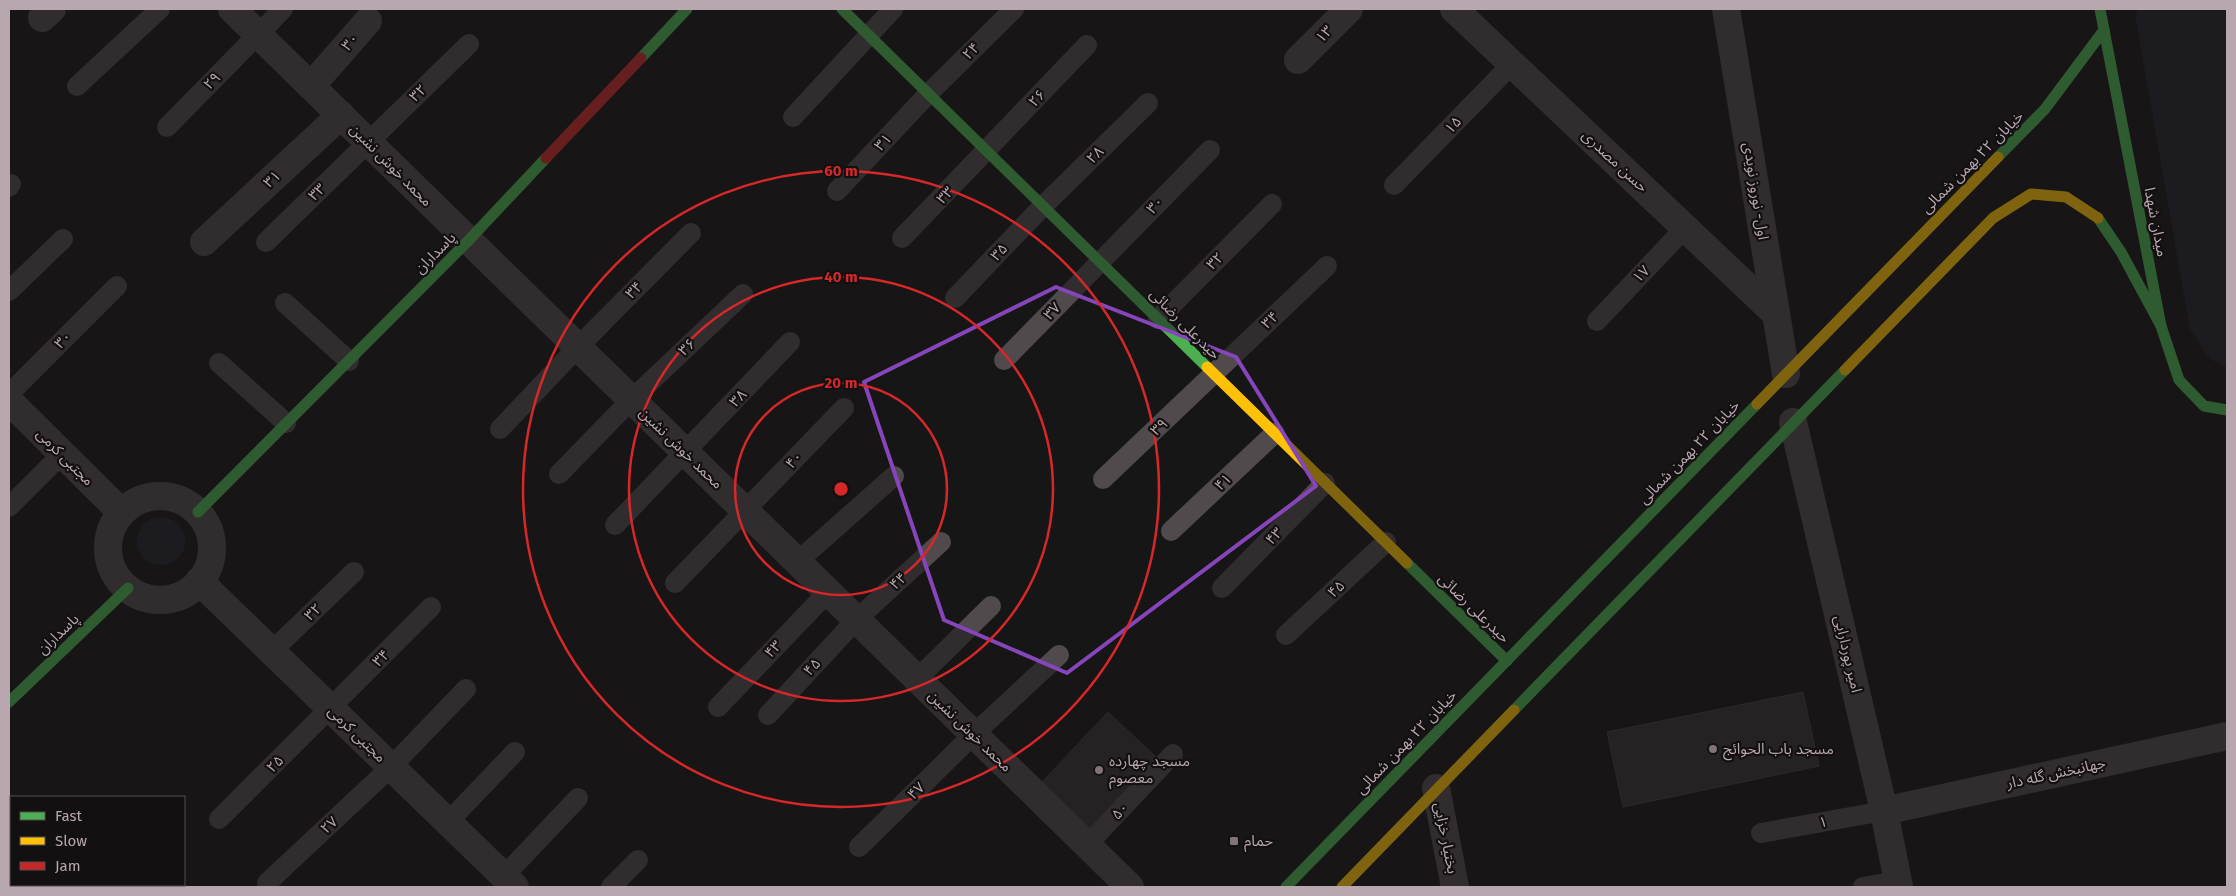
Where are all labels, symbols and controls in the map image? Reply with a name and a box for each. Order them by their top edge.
street label: ۱۳ [1312,21,1337,46]
street label: ۳۰ [338,30,362,54]
street label: ۲۴ [959,39,983,63]
street label: ۲۹ [200,69,224,93]
street label: ۳۲ [406,81,430,105]
street label: ۲۶ [1025,86,1049,110]
street label: خیابان ۲۲ بهمن شمالی [1917,107,2027,217]
street label: ۱۵ [1441,113,1465,137]
street label: محمد خوش نشین [346,120,436,210]
street label: حسن مصدری [1578,126,1652,196]
street label: ۳۱ [871,130,895,154]
street label: اول- نوروز نویدی [1739,141,1773,241]
street label: ۲۸ [1083,142,1108,167]
text: 60 m [824,162,858,180]
street label: ۳۱ [260,167,284,191]
street label: ۳۳ [305,179,330,204]
street label: ۳۳ [933,182,958,207]
street label: میدان شهدا [2140,186,2172,258]
street label: ۳۰ [1143,193,1167,217]
street label: پاسداران [411,229,460,278]
street label: ۳۵ [987,240,1011,264]
street label: ۳۲ [1203,249,1227,273]
street label: ۱۷ [1629,261,1654,286]
text: 40 m [824,268,858,286]
street label: ۳۴ [622,278,646,302]
street label: حیدرعلی رضائی [1146,285,1224,363]
street label: ۳۷ [1040,298,1065,323]
street label: ۳۴ [1258,308,1282,332]
street label: ۳۰ [51,328,75,352]
street label: ۳۶ [675,335,699,359]
text: 20 m [825,374,857,392]
street label: ۳۸ [726,385,751,410]
street label: خیابان ۲۲ بهمن شمالی [1635,396,1743,508]
street label: محمد خوش نشین [635,404,727,492]
street label: ۳۹ [1147,415,1171,439]
street label: مجتبی کرمی [33,425,97,489]
street label: ۴۰ [782,448,806,472]
street label: ۴۱ [1211,470,1235,494]
centre of rings [832,480,850,498]
street label: ۴۳ [1262,523,1287,548]
street label: ۴۴ [886,569,910,593]
street label: حیدرعلی رضائی [1434,569,1514,647]
street label: ۴۵ [1324,577,1348,601]
street label: ۳۲ [301,600,325,624]
street label: پاسداران [33,610,83,659]
street label: امیر پوردارایی [1829,614,1866,695]
street label: ۴۳ [761,636,786,661]
street label: ۳۴ [369,646,393,670]
street label: ۴۵ [800,655,824,679]
street label: خیابان ۲۲ بهمن شمالی [1352,686,1460,798]
street label: محمد خوش نشین [924,687,1016,775]
street label: مجتبی کرمی [324,702,390,766]
place label: مسجد باب الحوائج [1723,740,1834,761]
marker: مسجد باب الحوائج [1707,743,1719,755]
street label: ۲۵ [263,752,287,776]
place label: مسجد چهارده معصوم [1109,752,1190,789]
street label: جهانبخش گله دار [2004,754,2107,792]
marker: مسجد چهارده معصوم [1093,764,1105,776]
street label: ۴۷ [904,778,929,803]
legend [10,796,185,886]
street label: ۵۰ [1108,799,1132,823]
street label: بختیار خزایی [1430,801,1462,875]
text: Fast [55,807,82,825]
street label: ۲۷ [317,812,342,837]
street label: ۱ [1817,812,1829,832]
text: Slow [55,832,87,850]
place label: حمام [1244,832,1273,852]
marker: حمام [1228,835,1240,847]
text: Jam [55,857,81,875]

